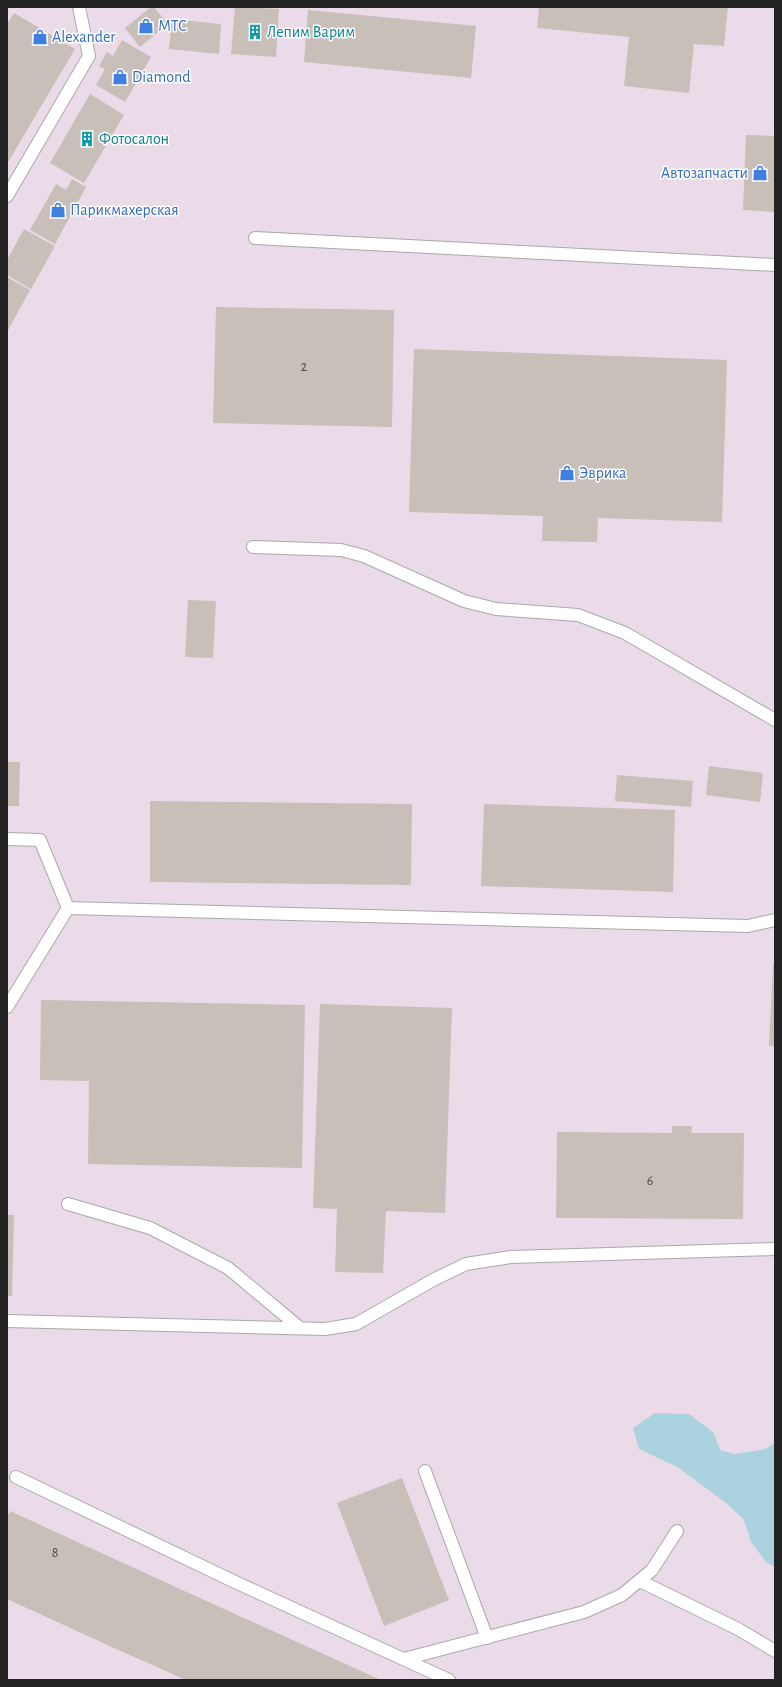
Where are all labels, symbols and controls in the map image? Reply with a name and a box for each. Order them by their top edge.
shop icon: МТС [137,17,155,35]
place label: МТС [158,18,187,34]
building icon: Лепим Варим [246,23,264,41]
place label: Лепим Варим [267,24,355,40]
shop icon: Alexander [31,28,49,46]
place label: Alexander [52,29,116,45]
shop icon: Diamond [111,68,129,86]
place label: Diamond [132,69,190,85]
building icon: Фотосалон [78,130,96,148]
place label: Фотосалон [99,131,169,147]
shop icon: Автозапчасти [751,164,769,182]
place label: Автозапчасти [661,165,748,181]
shop icon: Парикмахерская [49,201,67,219]
place label: Парикмахерская [70,202,179,218]
house number: 2 [301,360,307,374]
shop icon: Эврика [558,464,576,482]
place label: Эврика [579,465,626,481]
house number: 6 [647,1174,653,1188]
house number: 8 [52,1546,58,1560]

